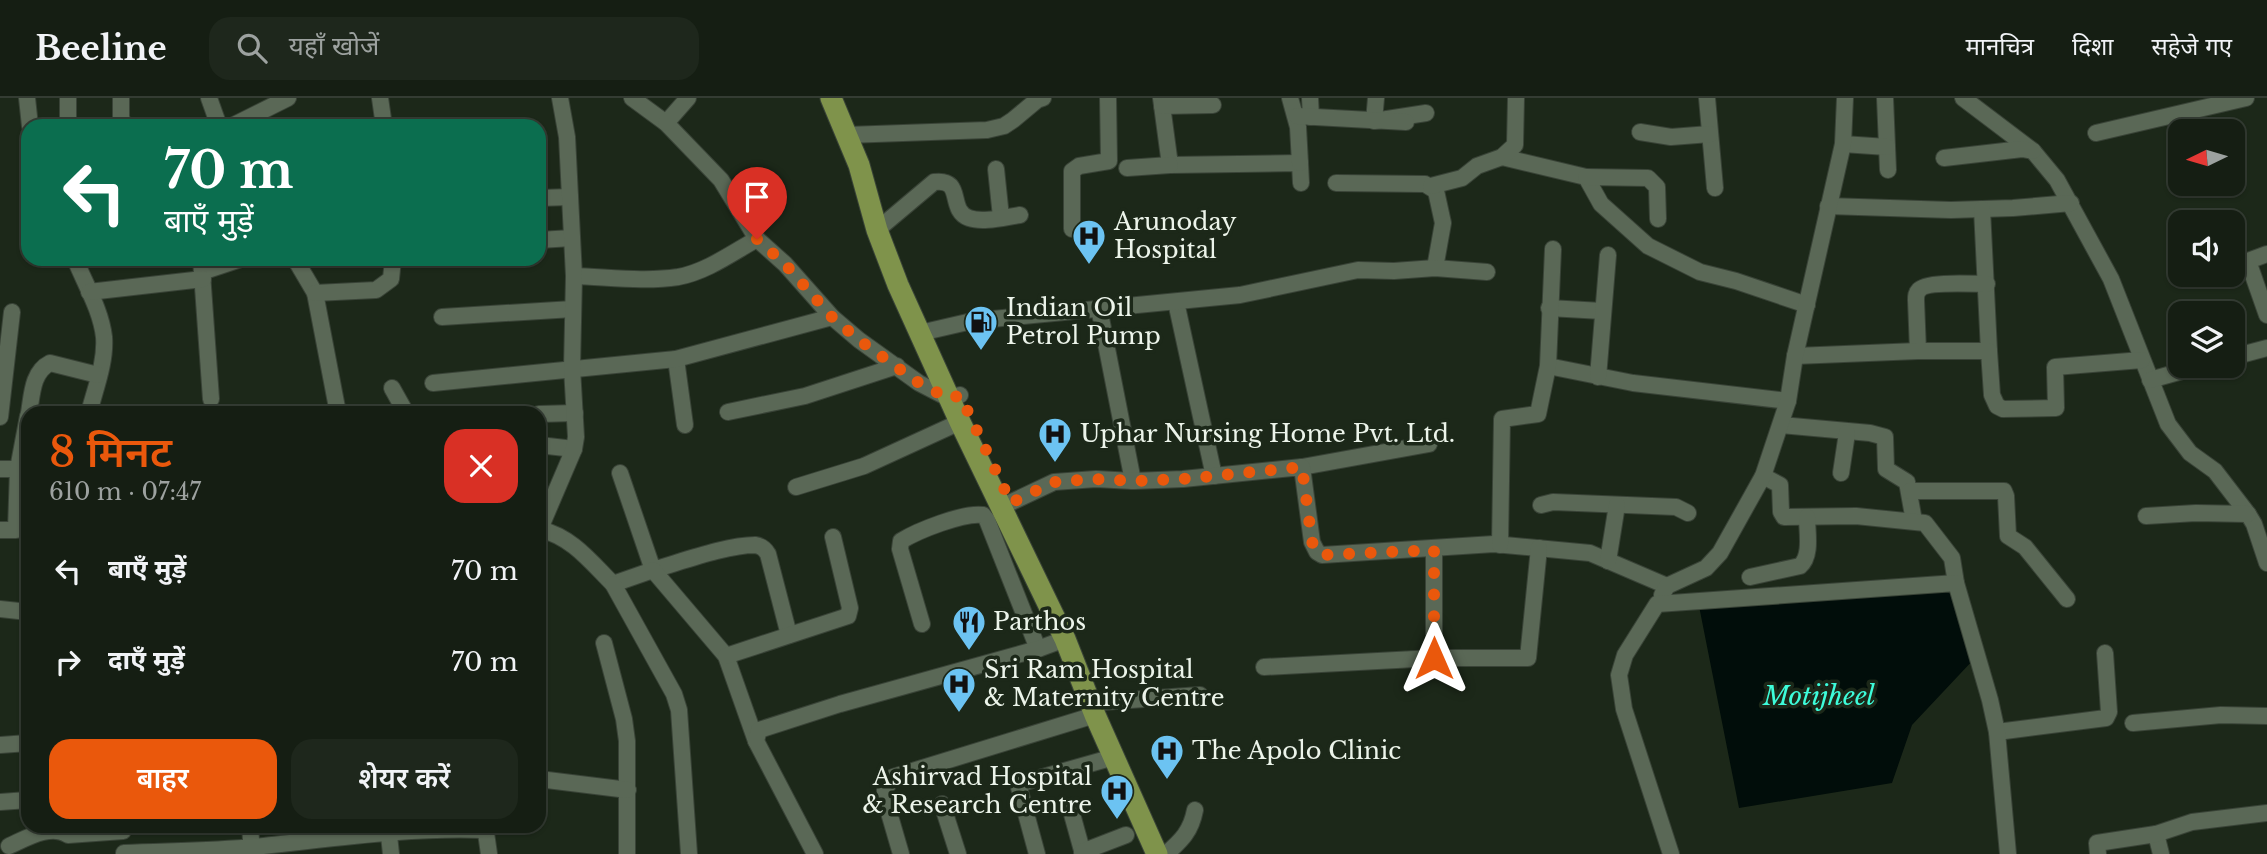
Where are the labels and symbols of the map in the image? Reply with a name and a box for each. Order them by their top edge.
north arrow [2168,119,2245,196]
pin [727,167,787,239]
place label: Arunoday Hospital [1113,207,1237,264]
hospital icon: Arunoday Hospital [1070,217,1108,266]
place label: Indian Oil Petrol Pump [1006,293,1161,350]
fuel station icon: Indian Oil Petrol Pump [962,303,1000,352]
hospital icon: Uphar Nursing Home Pvt. Ltd. [1036,415,1074,464]
place label: Uphar Nursing Home Pvt. Ltd. [1080,419,1455,448]
restaurant icon: Parthos [950,603,988,652]
place label: Parthos [993,607,1086,636]
position arrow [1397,621,1471,695]
place label: Sri Ram Hospital & Maternity Centre [984,655,1225,712]
hospital icon: Sri Ram Hospital & Maternity Centre [940,665,978,714]
water label: Motijheel [1762,680,1876,712]
hospital icon: The Apolo Clinic [1148,732,1186,781]
place label: The Apolo Clinic [1192,736,1401,765]
place label: Ashirvad Hospital & Research Centre [863,762,1092,819]
hospital icon: Ashirvad Hospital & Research Centre [1098,772,1136,821]

